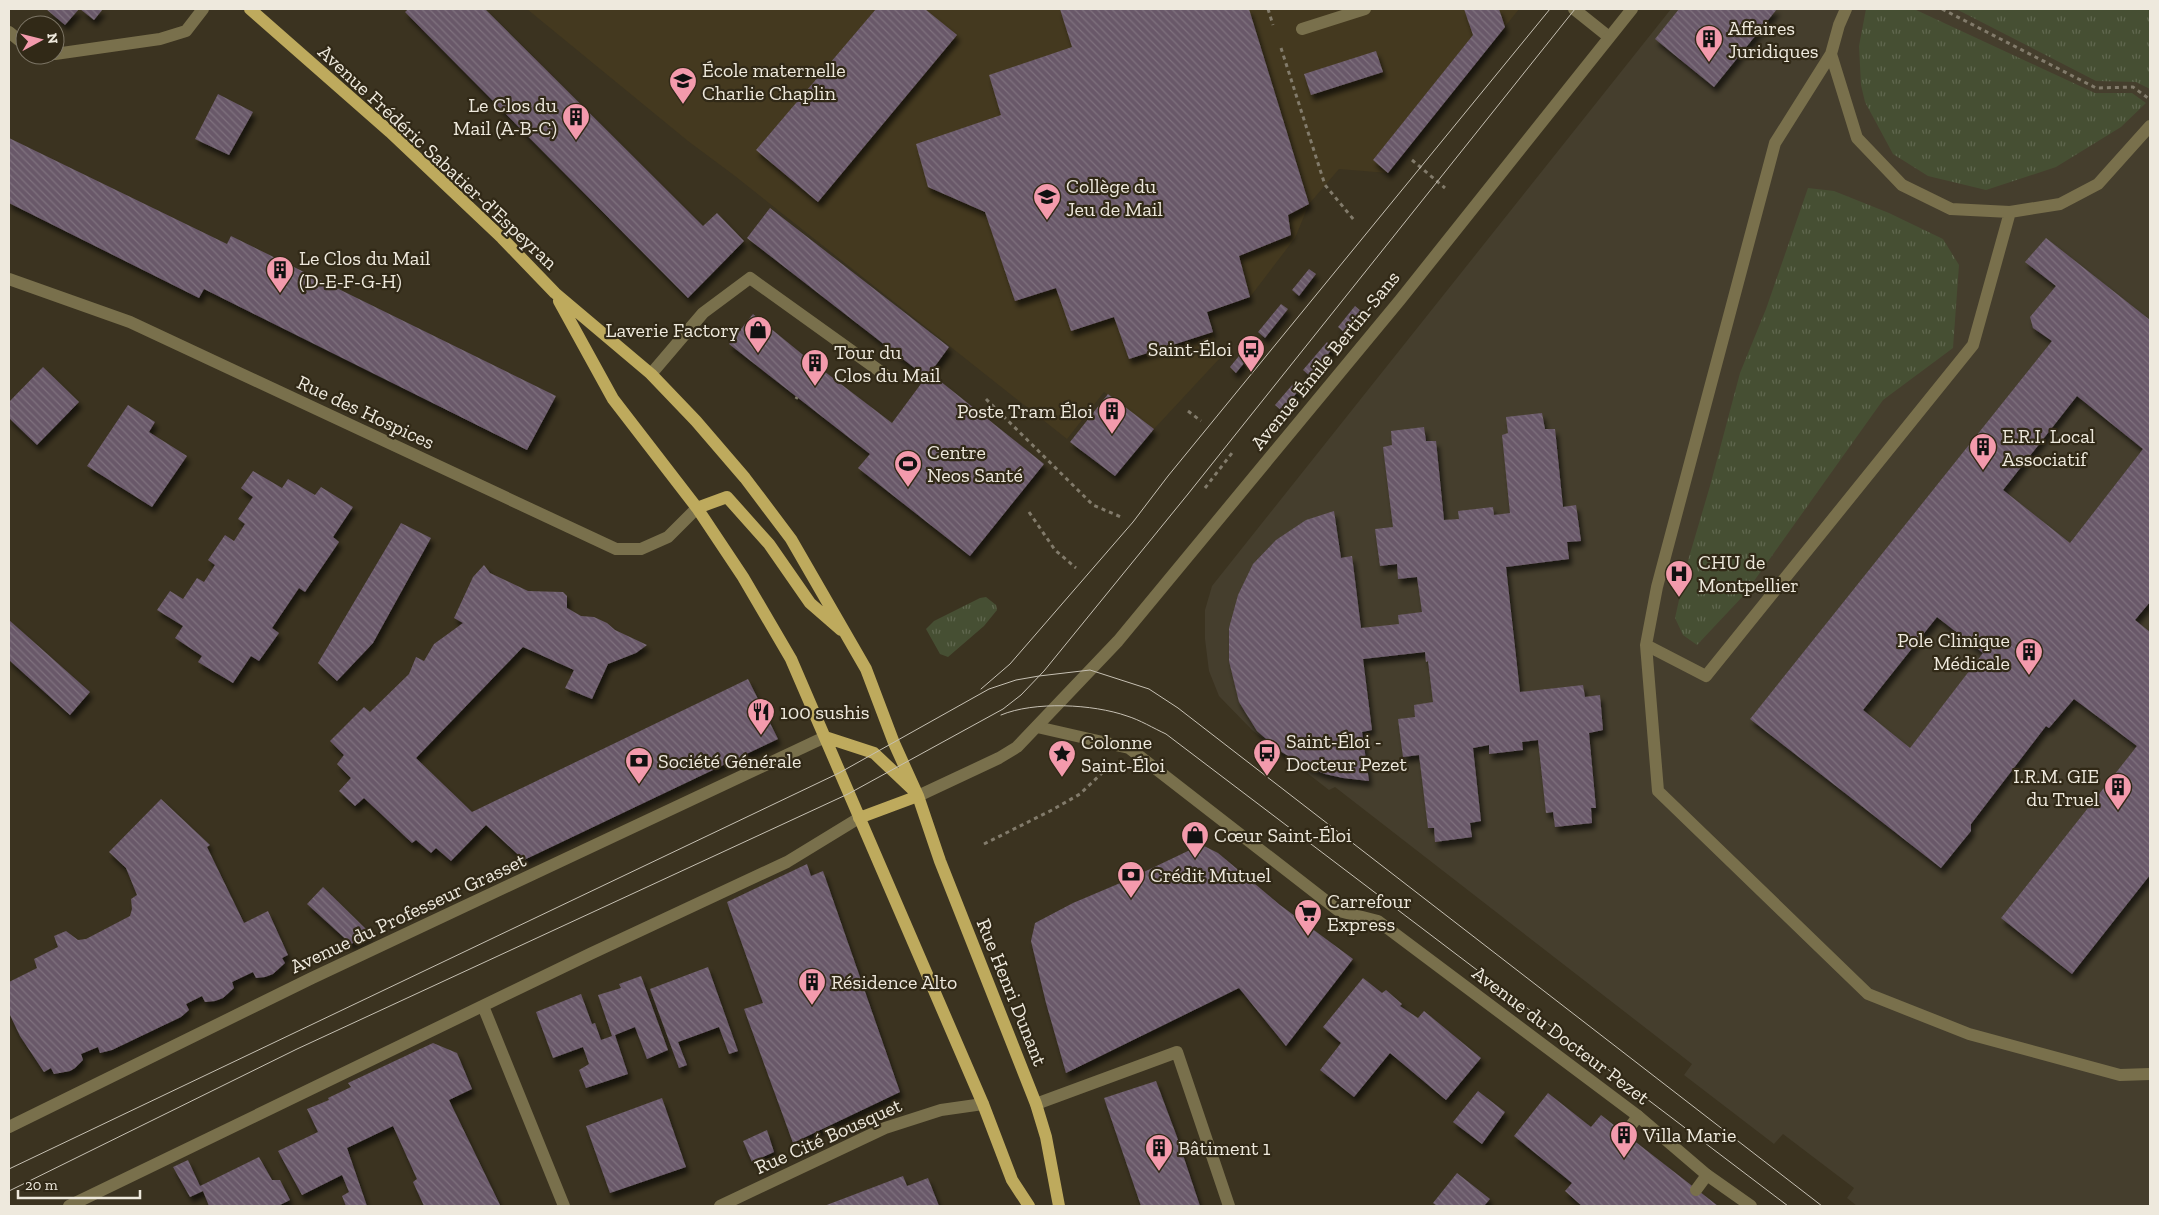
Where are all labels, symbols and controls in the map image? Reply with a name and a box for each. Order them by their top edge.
north arrow [15,15,65,65]
place label: Affaires Juridiques [1728,16,1819,63]
building icon: Affaires Juridiques [1694,24,1724,63]
text: N [43,32,62,45]
street label: Avenue Frédéric Sabatier-d'Espeyran [313,40,563,275]
place label: École maternelle Charlie Chaplin [702,58,846,105]
school or university icon: École maternelle Charlie Chaplin [668,66,698,105]
place label: Le Clos du Mail (A-B-C) [453,93,557,140]
building icon: Le Clos du Mail (A-B-C) [561,102,591,141]
place label: Collège du Jeu de Mail [1066,174,1163,221]
school or university icon: Collège du Jeu de Mail [1032,182,1062,221]
place label: Le Clos du Mail (D-E-F-G-H) [299,246,430,293]
building icon: Le Clos du Mail (D-E-F-G-H) [265,255,295,294]
street label: Avenue Émile Bertin-Sans [1245,266,1405,454]
shop icon: Laverie Factory [743,315,773,354]
place label: Laverie Factory [606,318,740,342]
bus stop icon: Saint-Éloi [1236,334,1266,373]
place label: Saint-Éloi [1148,337,1232,361]
place label: Tour du Clos du Mail [834,340,941,387]
building icon: Tour du Clos du Mail [800,348,830,387]
street label: Rue des Hospices [293,370,439,454]
building icon: Poste Tram Éloi [1097,396,1127,435]
place label: Poste Tram Éloi [957,399,1093,423]
place label: E.R.I. Local Associatif [2002,424,2095,471]
building icon: E.R.I. Local Associatif [1968,432,1998,471]
place label: Centre Neos Santé [927,440,1023,487]
sports icon: Centre Neos Santé [893,449,923,488]
place label: CHU de Montpellier [1698,550,1799,597]
hospital icon: CHU de Montpellier [1664,559,1694,598]
place label: Pole Clinique Médicale [1897,628,2010,675]
building icon: Pole Clinique Médicale [2014,637,2044,676]
restaurant icon: 100 sushis [746,697,776,736]
place label: 100 sushis [780,700,870,724]
place label: Saint-Éloi - Docteur Pezet [1286,729,1407,776]
place label: Colonne Saint-Éloi [1081,730,1166,777]
bus stop icon: Saint-Éloi - Docteur Pezet [1252,738,1282,777]
place icon: Colonne Saint-Éloi [1047,739,1077,778]
bank icon: Société Générale [624,746,654,785]
place label: Société Générale [658,749,801,773]
place label: I.R.M. GIE du Truel [2013,764,2099,811]
building icon: I.R.M. GIE du Truel [2103,772,2133,811]
shop icon: Cœur Saint-Éloi [1180,820,1210,859]
place label: Cœur Saint-Éloi [1214,823,1352,847]
street label: Avenue du Professeur Grasset [286,847,530,978]
bank icon: Crédit Mutuel [1116,860,1146,899]
place label: Crédit Mutuel [1150,863,1271,887]
place label: Carrefour Express [1327,889,1412,936]
supermarket icon: Carrefour Express [1293,898,1323,937]
street label: Rue Henri Dunant [971,915,1053,1070]
street label: Avenue du Docteur Pezet [1468,961,1655,1110]
building icon: Résidence Alto [797,967,827,1006]
place label: Résidence Alto [831,970,957,994]
street label: Rue Cité Bousquet [751,1093,906,1179]
building icon: Villa Marie [1609,1120,1639,1159]
place label: Villa Marie [1642,1123,1737,1147]
building icon: Bâtiment 1 [1144,1133,1174,1172]
place label: Bâtiment 1 [1178,1136,1271,1160]
scale bar [18,1168,140,1200]
text: 20 m [25,1176,58,1194]

